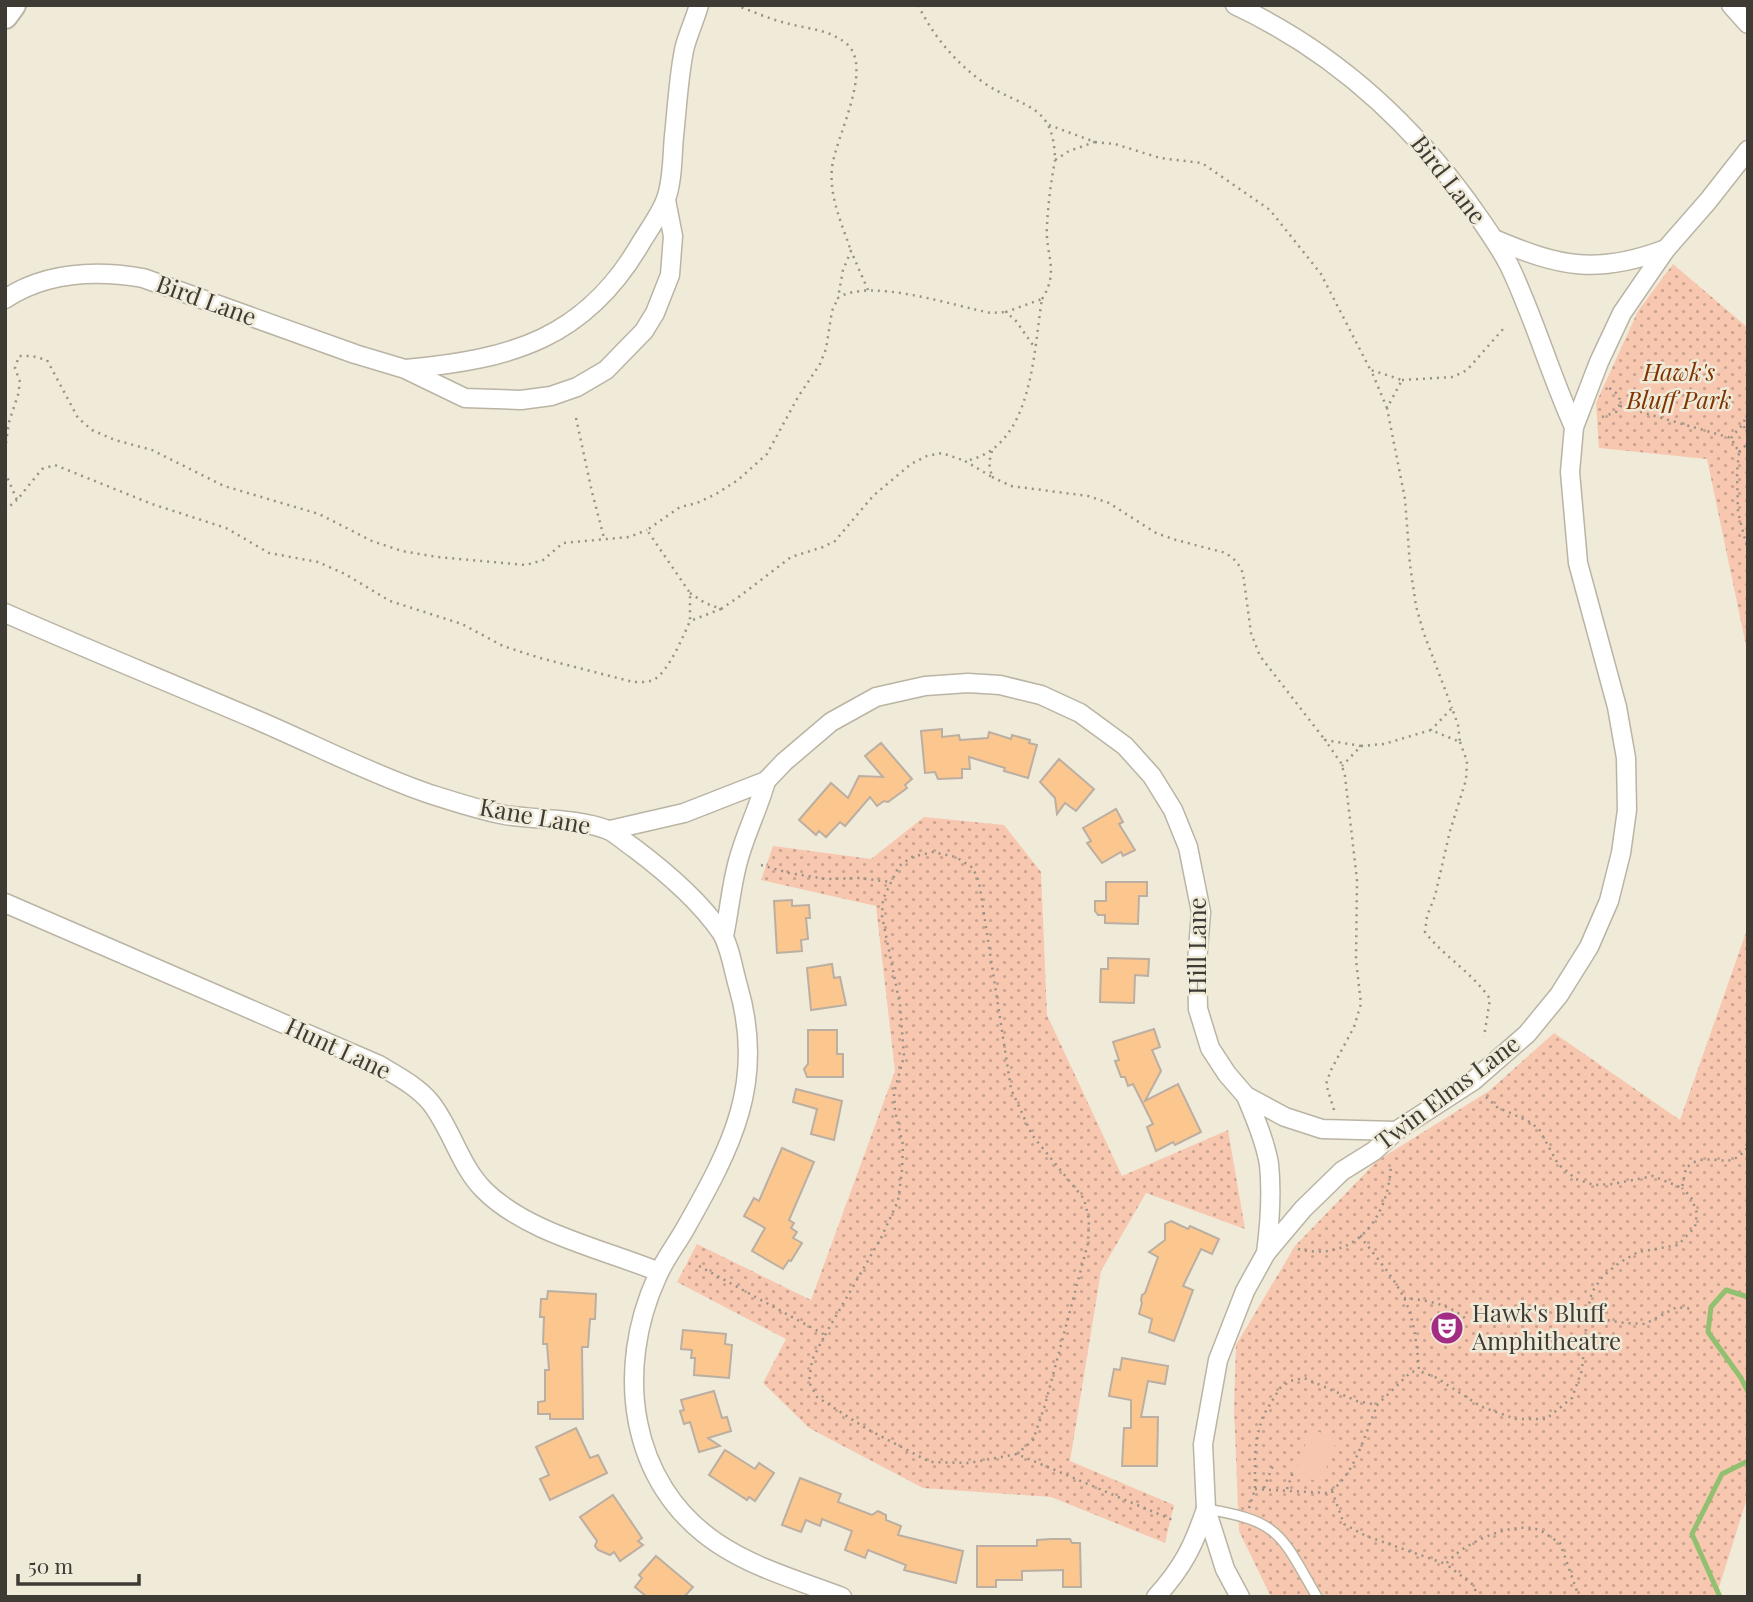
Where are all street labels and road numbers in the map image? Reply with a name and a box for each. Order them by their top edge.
street label: Bird Lane [1405,128,1494,230]
street label: Bird Lane [152,266,261,332]
street label: Kane Lane [477,789,594,841]
street label: Hill Lane [1180,897,1212,995]
street label: Hunt Lane [281,1009,397,1086]
street label: Twin Elms Lane [1368,1027,1525,1156]

